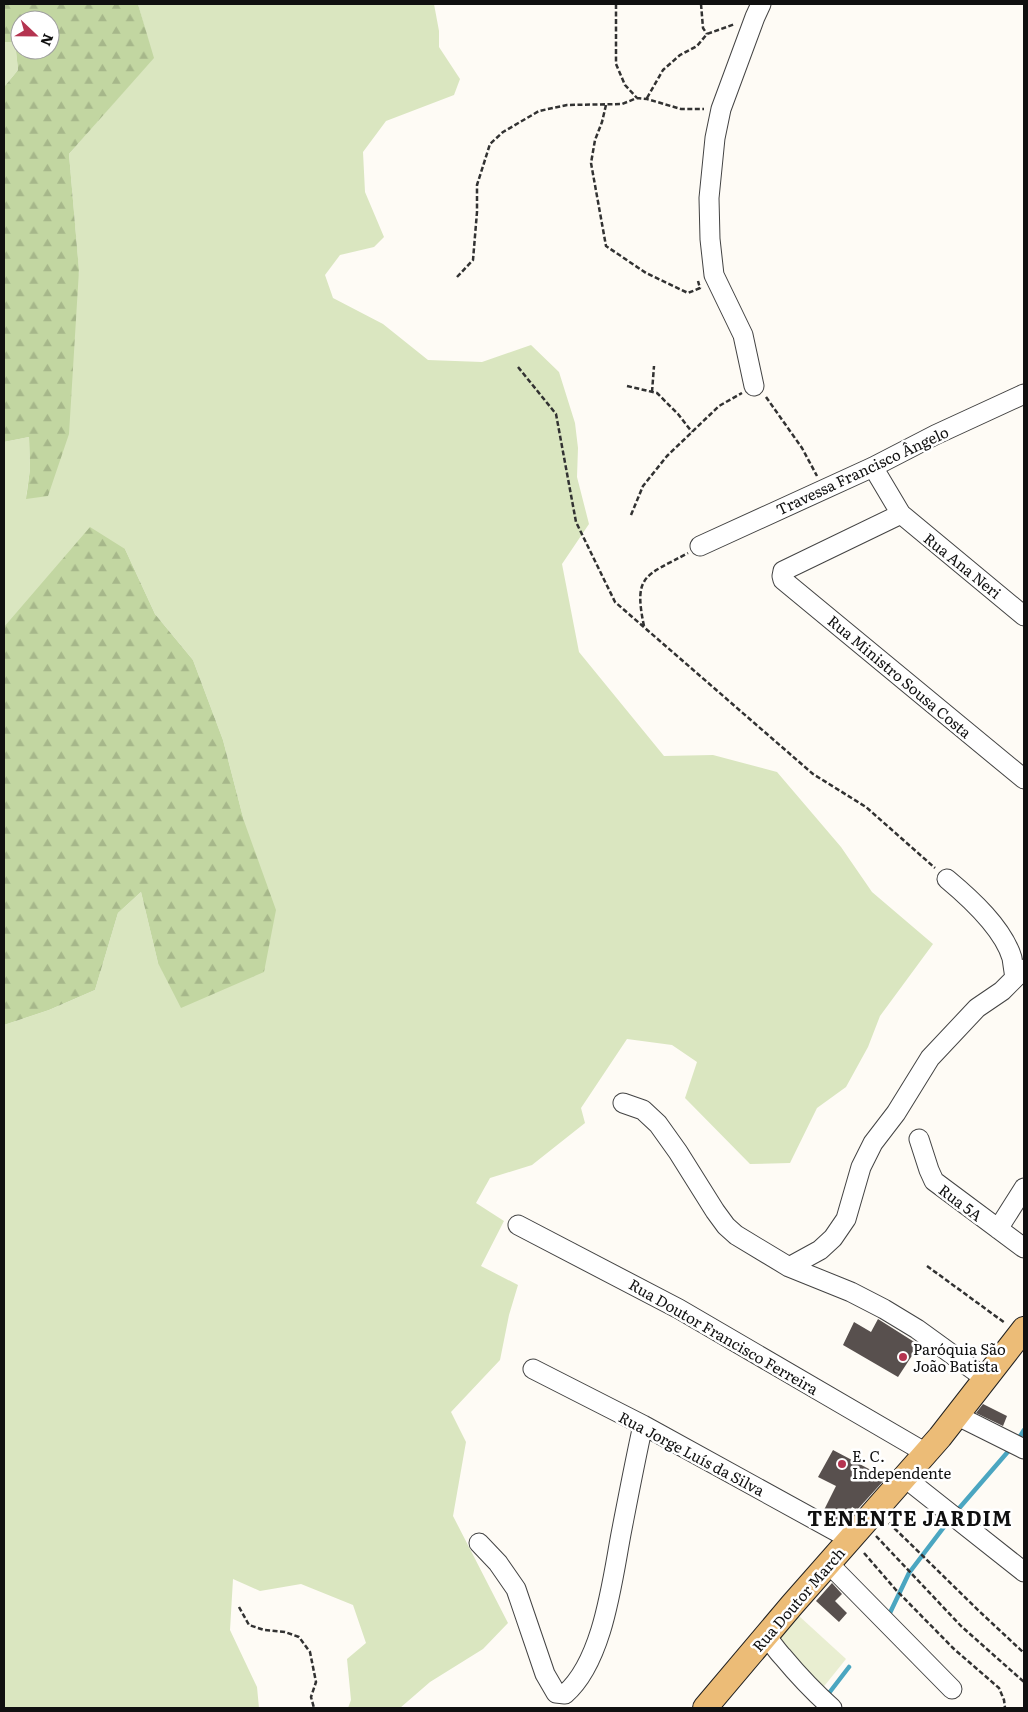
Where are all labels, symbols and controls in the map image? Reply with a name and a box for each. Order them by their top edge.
north arrow [10,10,60,60]
text: N [36,31,59,50]
street label: Travessa Francisco Ângelo [772,420,952,520]
street label: Rua Ana Neri [919,526,1007,604]
street label: Rua Ministro Sousa Costa [823,609,978,744]
street label: Rua 5A [934,1178,988,1226]
street label: Rua Doutor Francisco Ferreira [625,1272,824,1400]
place label: Paróquia São João Batista [913,1337,1006,1377]
marker: Paróquia São João Batista [897,1351,909,1363]
street label: Rua Jorge Luís da Silva [615,1405,770,1502]
place label: E. C. Independente [852,1444,952,1484]
marker: E. C. Independente [836,1458,848,1470]
district label: TENENTE JARDIM [807,1502,1013,1532]
street label: Rua Doutor March [746,1542,850,1656]

